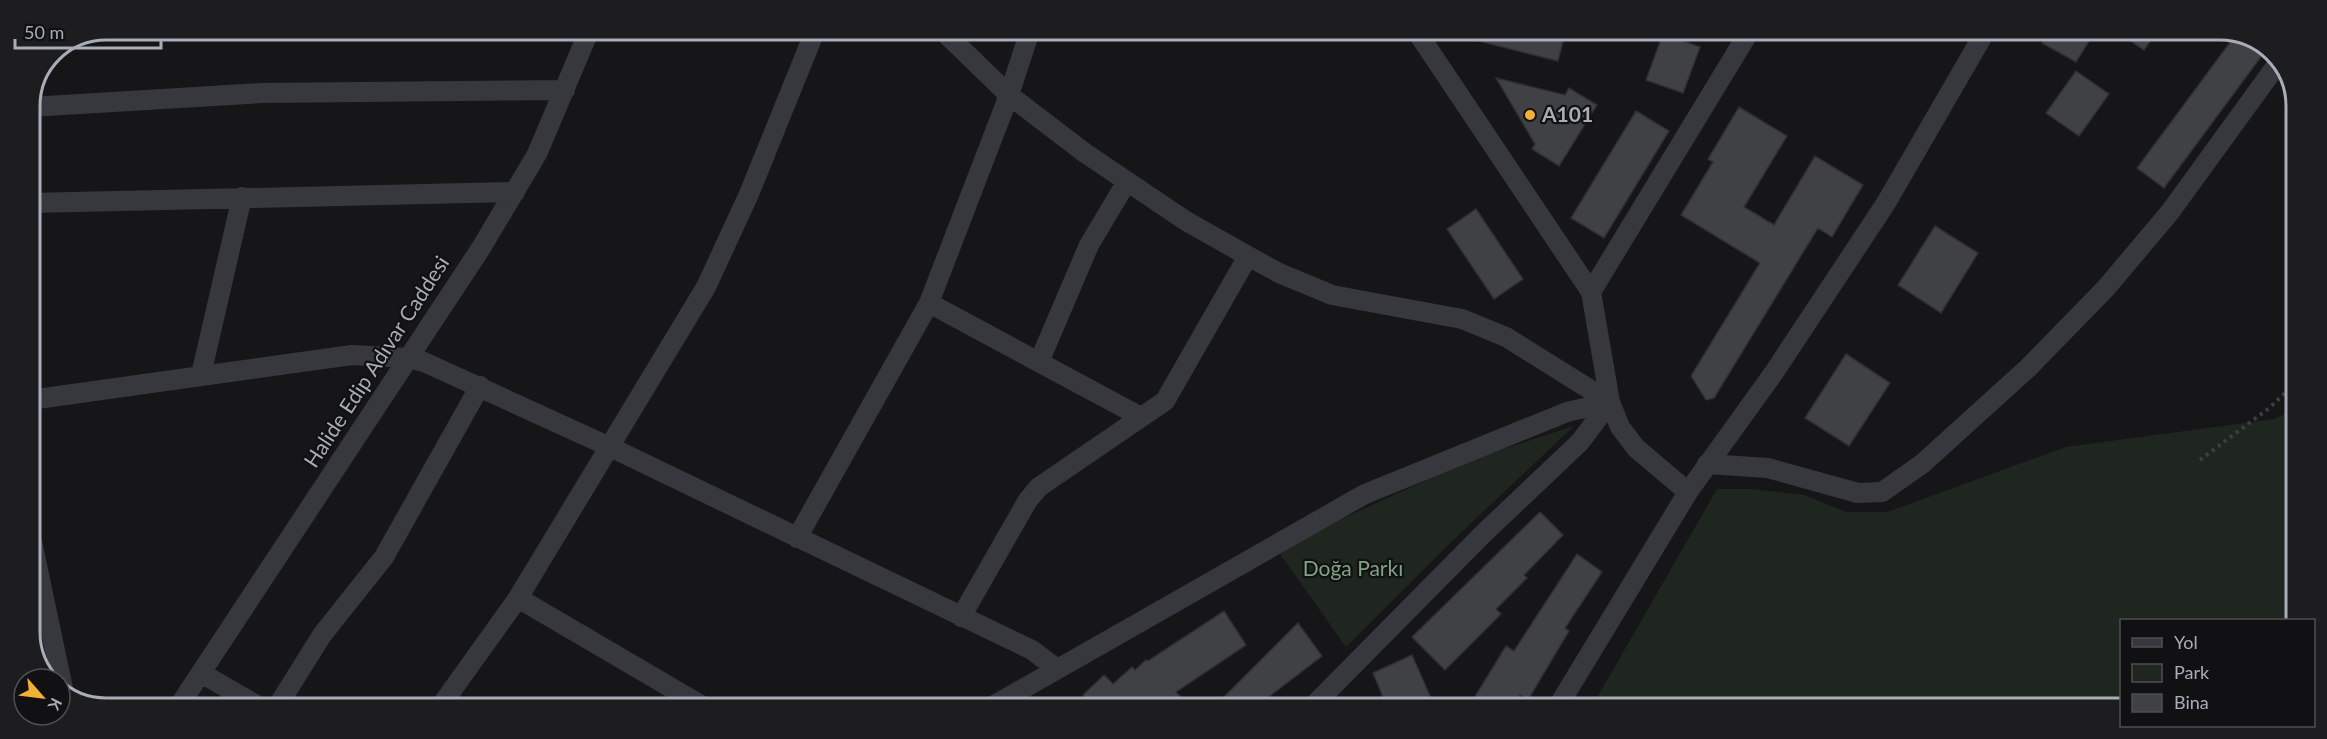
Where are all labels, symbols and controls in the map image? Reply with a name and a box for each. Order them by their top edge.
scale bar [15,12,160,50]
text: 50 m [24,21,64,43]
place label: A101 [1541,101,1593,126]
marker: A101 [1523,108,1537,122]
street label: Halide Edip Adıvar Caddesi [298,251,453,472]
park label: Doğa Parkı [1303,555,1403,580]
legend [2120,619,2315,727]
text: Yol [2174,631,2198,653]
text: Park [2174,661,2210,683]
north arrow [12,667,72,727]
text: Bina [2174,691,2209,713]
text: K [44,695,67,714]

